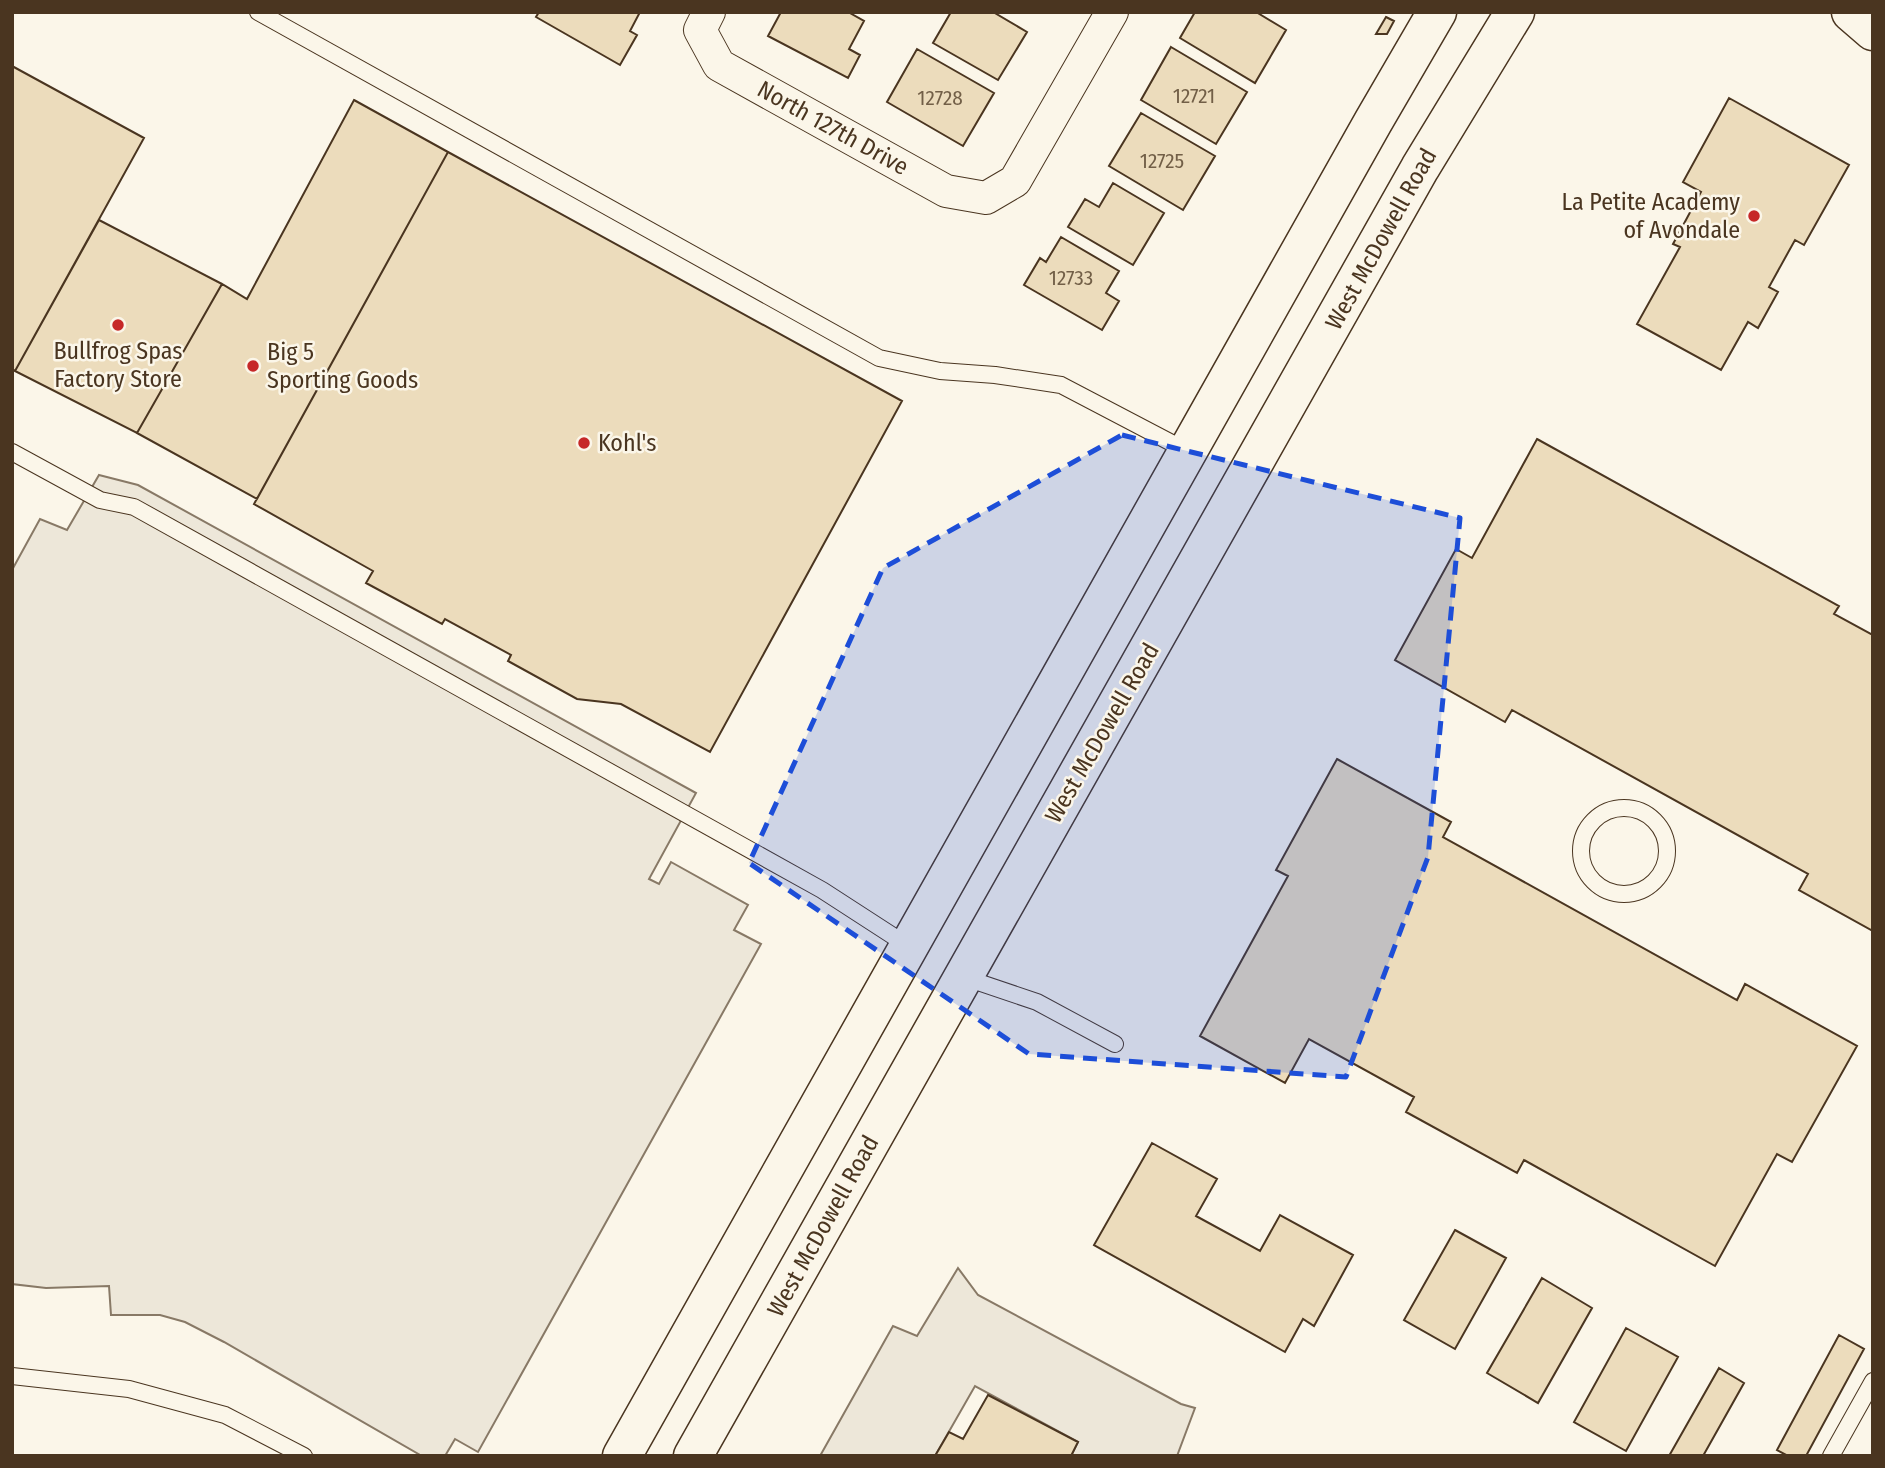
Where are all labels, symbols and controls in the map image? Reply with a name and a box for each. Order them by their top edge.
street label: North 127th Drive [753,75,913,181]
house number: 12721 [1173,83,1215,109]
house number: 12728 [917,85,963,111]
street label: West McDowell Road [1320,143,1442,335]
house number: 12725 [1140,148,1184,174]
place label: La Petite Academy of Avondale [1561,188,1740,244]
marker: La Petite Academy of Avondale [1746,208,1762,224]
house number: 12733 [1049,265,1093,291]
marker: Bullfrog Spas Factory Store [110,317,126,333]
place label: Bullfrog Spas Factory Store [53,337,183,393]
place label: Big 5 Sporting Goods [267,338,418,394]
marker: Big 5 Sporting Goods [245,358,261,374]
place label: Kohl's [598,429,656,457]
marker: Kohl's [576,435,592,451]
street label: West McDowell Road [1039,638,1165,828]
street label: West McDowell Road [762,1130,884,1322]

